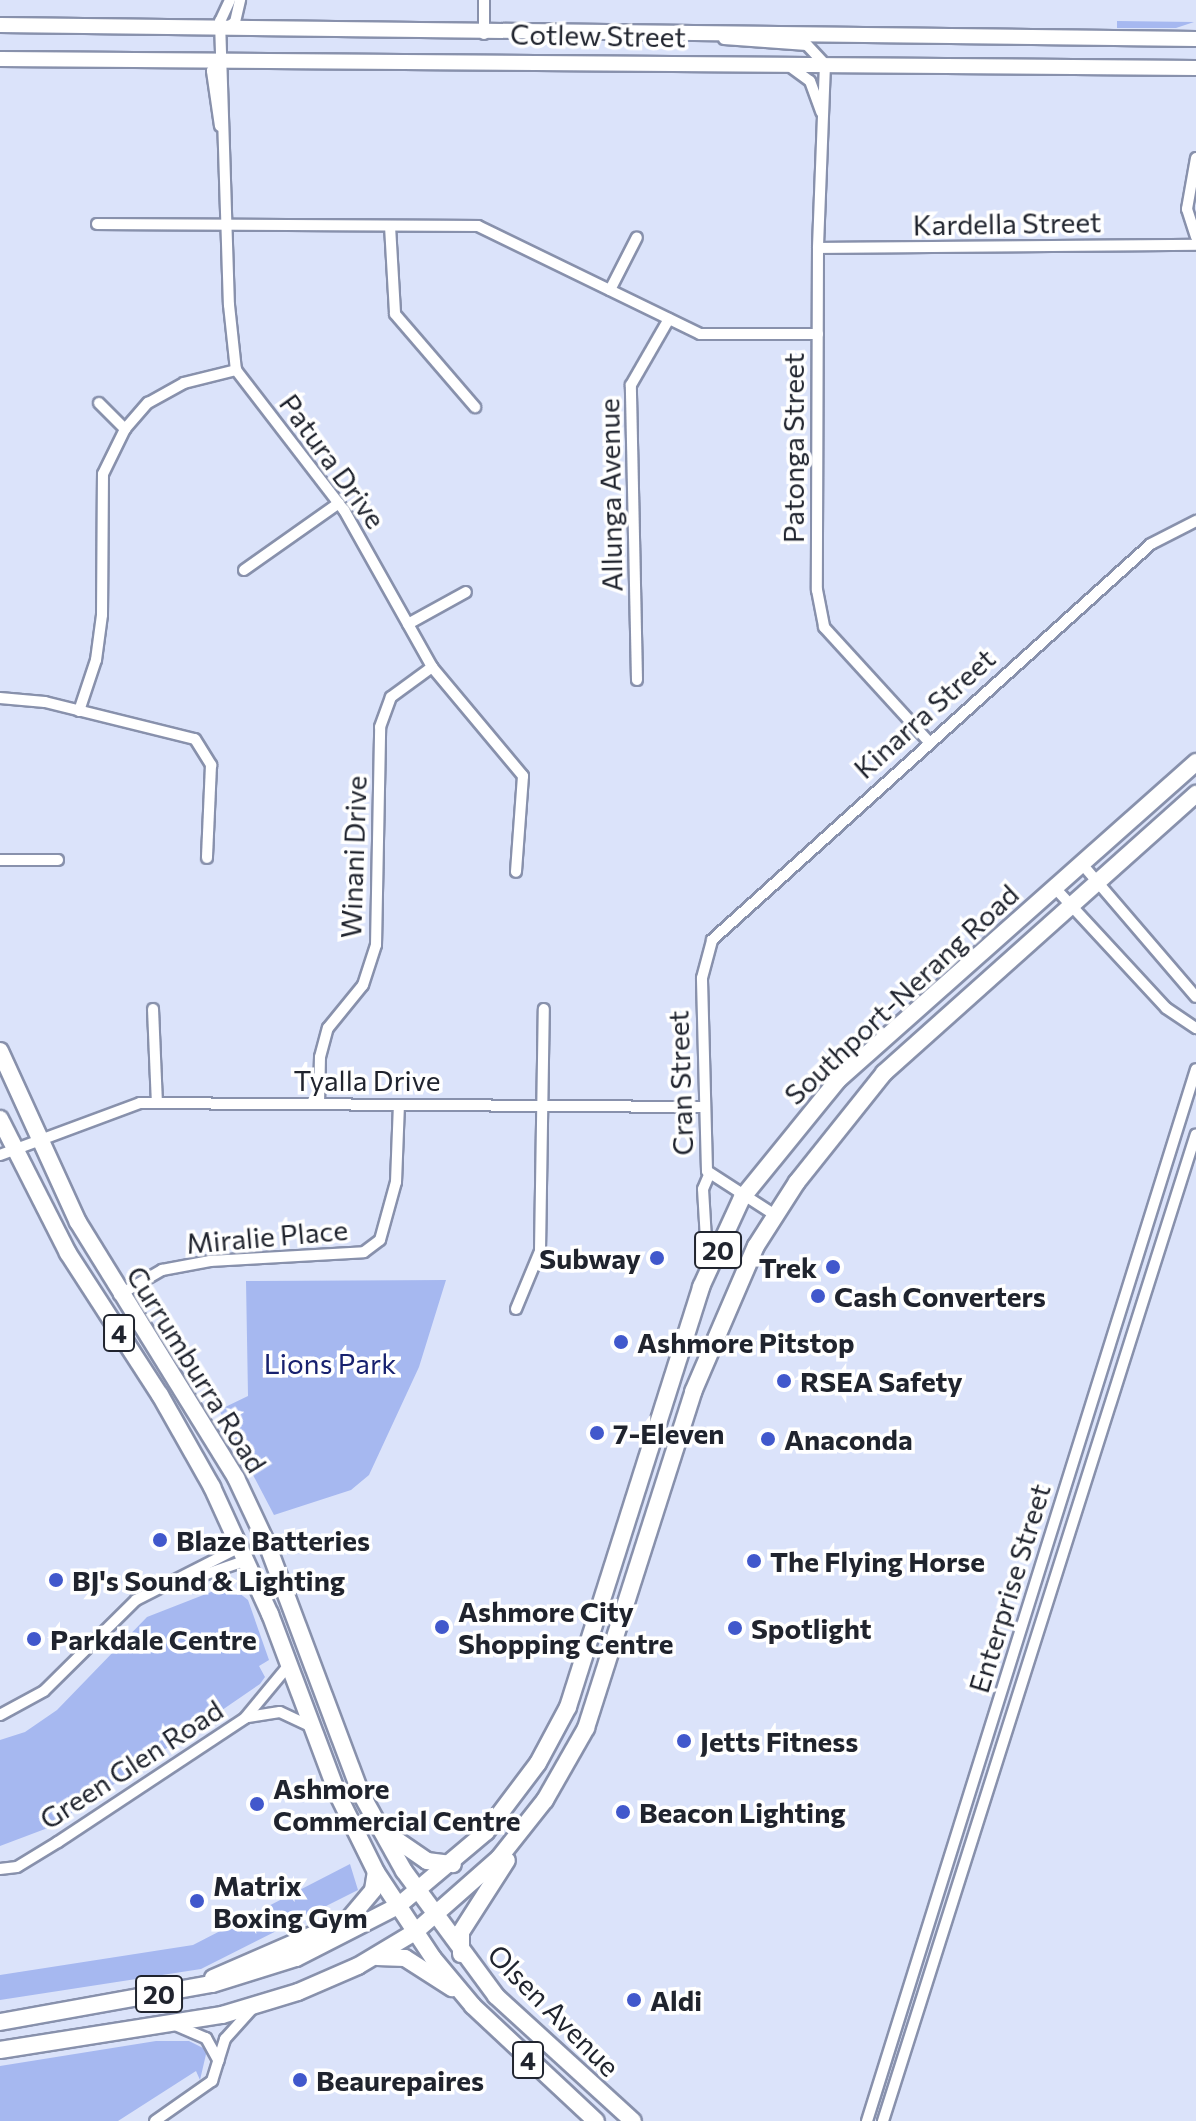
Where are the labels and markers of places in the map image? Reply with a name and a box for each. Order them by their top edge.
place label: Subway [539,1241,641,1275]
marker: Subway [648,1249,666,1267]
place label: Trek [759,1250,817,1284]
marker: Trek [824,1258,842,1276]
place label: Cash Converters [834,1279,1046,1313]
marker: Cash Converters [809,1287,827,1305]
place label: Ashmore Pitstop [637,1325,854,1359]
marker: Ashmore Pitstop [612,1333,630,1351]
place label: RSEA Safety [800,1364,963,1398]
marker: RSEA Safety [775,1372,793,1390]
place label: 7-Eleven [613,1416,724,1450]
place label: Anaconda [784,1422,913,1456]
marker: 7-Eleven [588,1424,606,1442]
marker: Anaconda [759,1430,777,1448]
place label: Blaze Batteries [176,1523,370,1557]
marker: Blaze Batteries [151,1531,169,1549]
place label: The Flying Horse [770,1544,985,1578]
marker: The Flying Horse [745,1552,763,1570]
place label: BJ's Sound & Lighting [72,1563,345,1597]
marker: BJ's Sound & Lighting [47,1571,65,1589]
place label: Ashmore City Shopping Centre [458,1594,673,1660]
place label: Spotlight [751,1611,872,1645]
marker: Ashmore City Shopping Centre [433,1618,451,1636]
marker: Spotlight [726,1619,744,1637]
place label: Parkdale Centre [50,1622,257,1656]
marker: Parkdale Centre [25,1630,43,1648]
place label: Jetts Fitness [700,1724,858,1758]
marker: Jetts Fitness [675,1732,693,1750]
place label: Ashmore Commercial Centre [273,1771,521,1837]
marker: Ashmore Commercial Centre [248,1795,266,1813]
place label: Beacon Lighting [639,1795,846,1829]
marker: Beacon Lighting [614,1803,632,1821]
place label: Matrix Boxing Gym [213,1868,368,1934]
marker: Matrix Boxing Gym [188,1892,206,1910]
place label: Aldi [650,1983,702,2017]
marker: Aldi [625,1991,643,2009]
place label: Beaurepaires [316,2063,484,2097]
marker: Beaurepaires [291,2071,309,2089]

